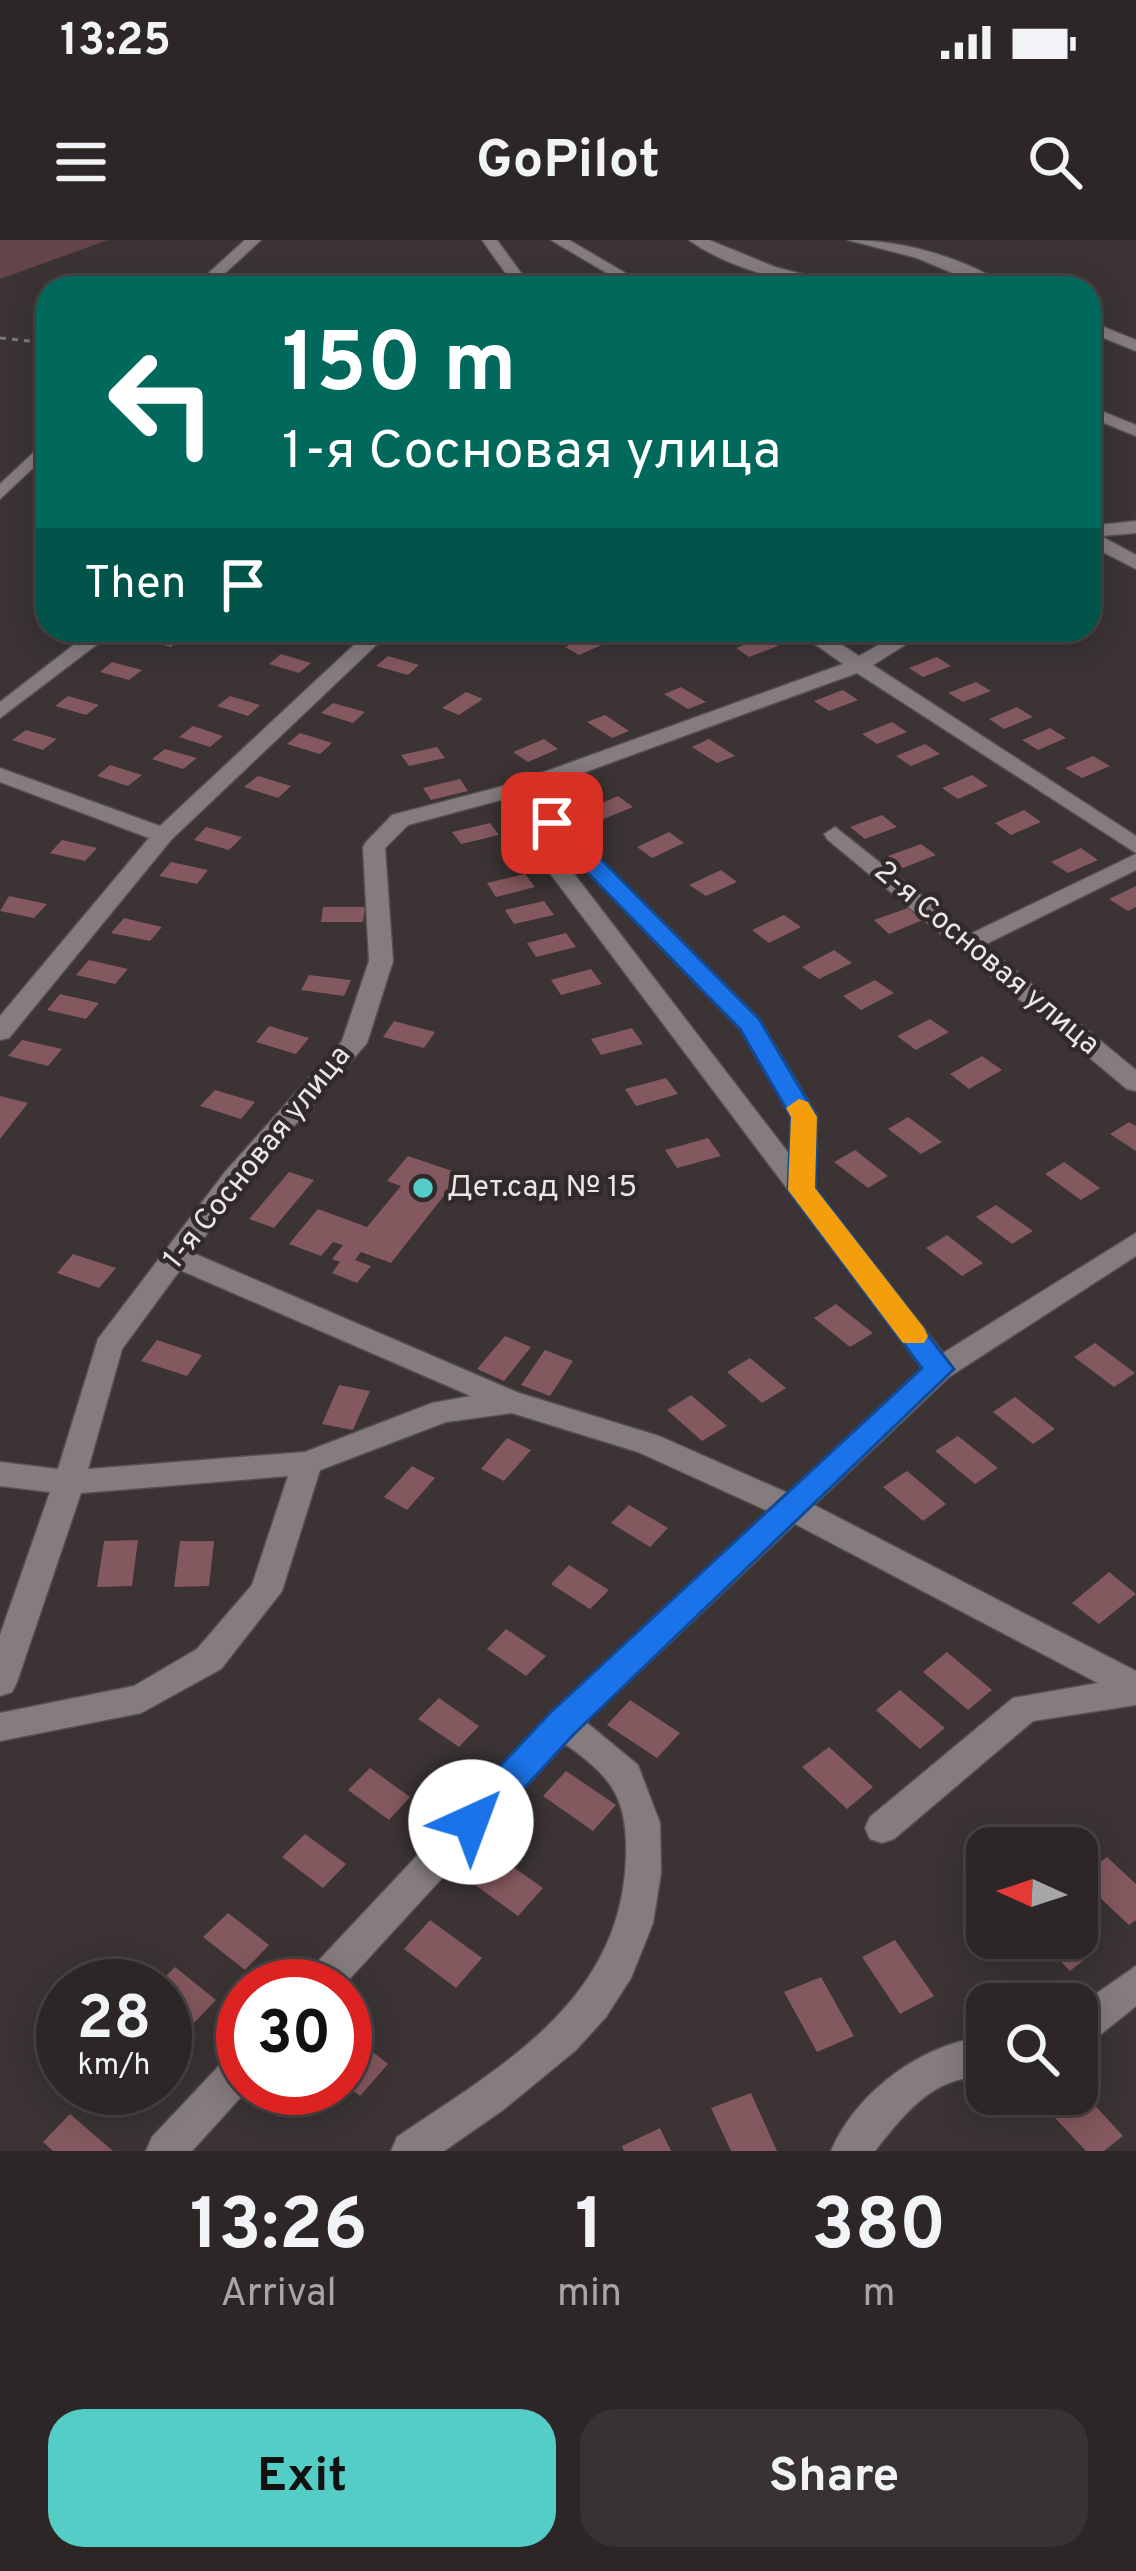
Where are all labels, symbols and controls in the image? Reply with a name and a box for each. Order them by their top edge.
text: 13:25 [60,14,171,71]
text: GoPilot [476,128,660,197]
icon: menu [48,129,114,195]
icon: search [1022,129,1088,195]
text: 150 m [282,315,517,421]
icon: left [84,324,240,480]
text: 1-я Сосновая улица [282,419,781,488]
icon: arrive [210,552,276,618]
text: Then [84,557,186,614]
pin [501,772,603,874]
icon: arrive [519,790,585,856]
street label: 2-я Сосновая улица [866,854,1106,1064]
street label: 1-я Сосновая улица [156,1039,360,1277]
place label: Дет.сад № 15 [447,1170,637,1207]
marker: Дет.сад № 15 [410,1175,436,1201]
position arrow [408,1759,534,1885]
north arrow [966,1827,1098,1959]
map controls [966,1827,1098,2115]
speed limit sign: 30 [216,1959,372,2115]
button: search [966,1983,1098,2115]
text: 28 [77,1984,151,2060]
text: km/h [78,2048,150,2085]
text: 13:26 [190,2183,367,2275]
text: 1 [575,2183,604,2275]
text: 380 [812,2183,946,2275]
text: Arrival [220,2271,337,2320]
text: min [557,2271,622,2320]
text: m [862,2271,895,2320]
button: Exit [48,2409,556,2547]
button: Share [580,2409,1088,2547]

